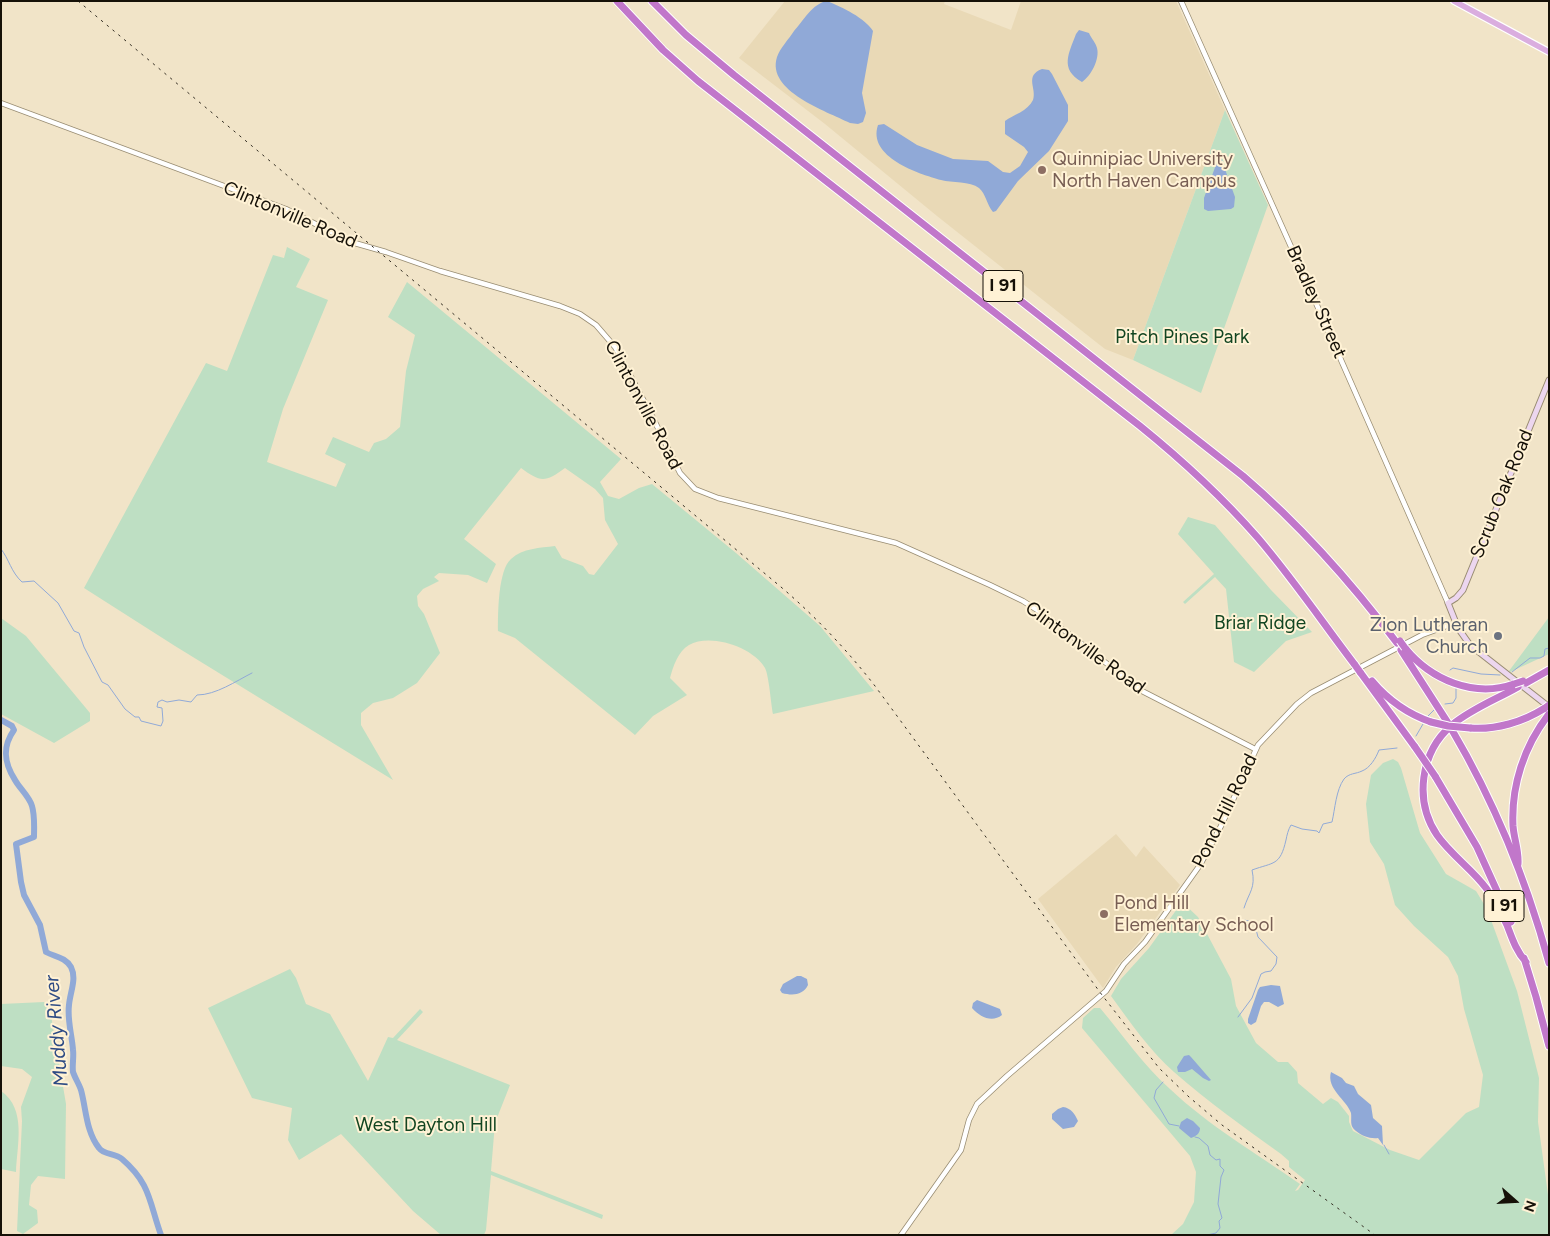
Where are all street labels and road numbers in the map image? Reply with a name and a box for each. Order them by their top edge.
street label: Clintonville Road [220,177,360,253]
street label: Bradley Street [1281,242,1351,362]
road number: I 91 [983,270,1023,302]
street label: Clintonville Road [599,337,687,473]
street label: Scrub Oak Road [1466,426,1538,562]
street label: Clintonville Road [1020,597,1150,699]
street label: Pond Hill Road [1188,750,1262,872]
road number: I 91 [1484,890,1524,921]

